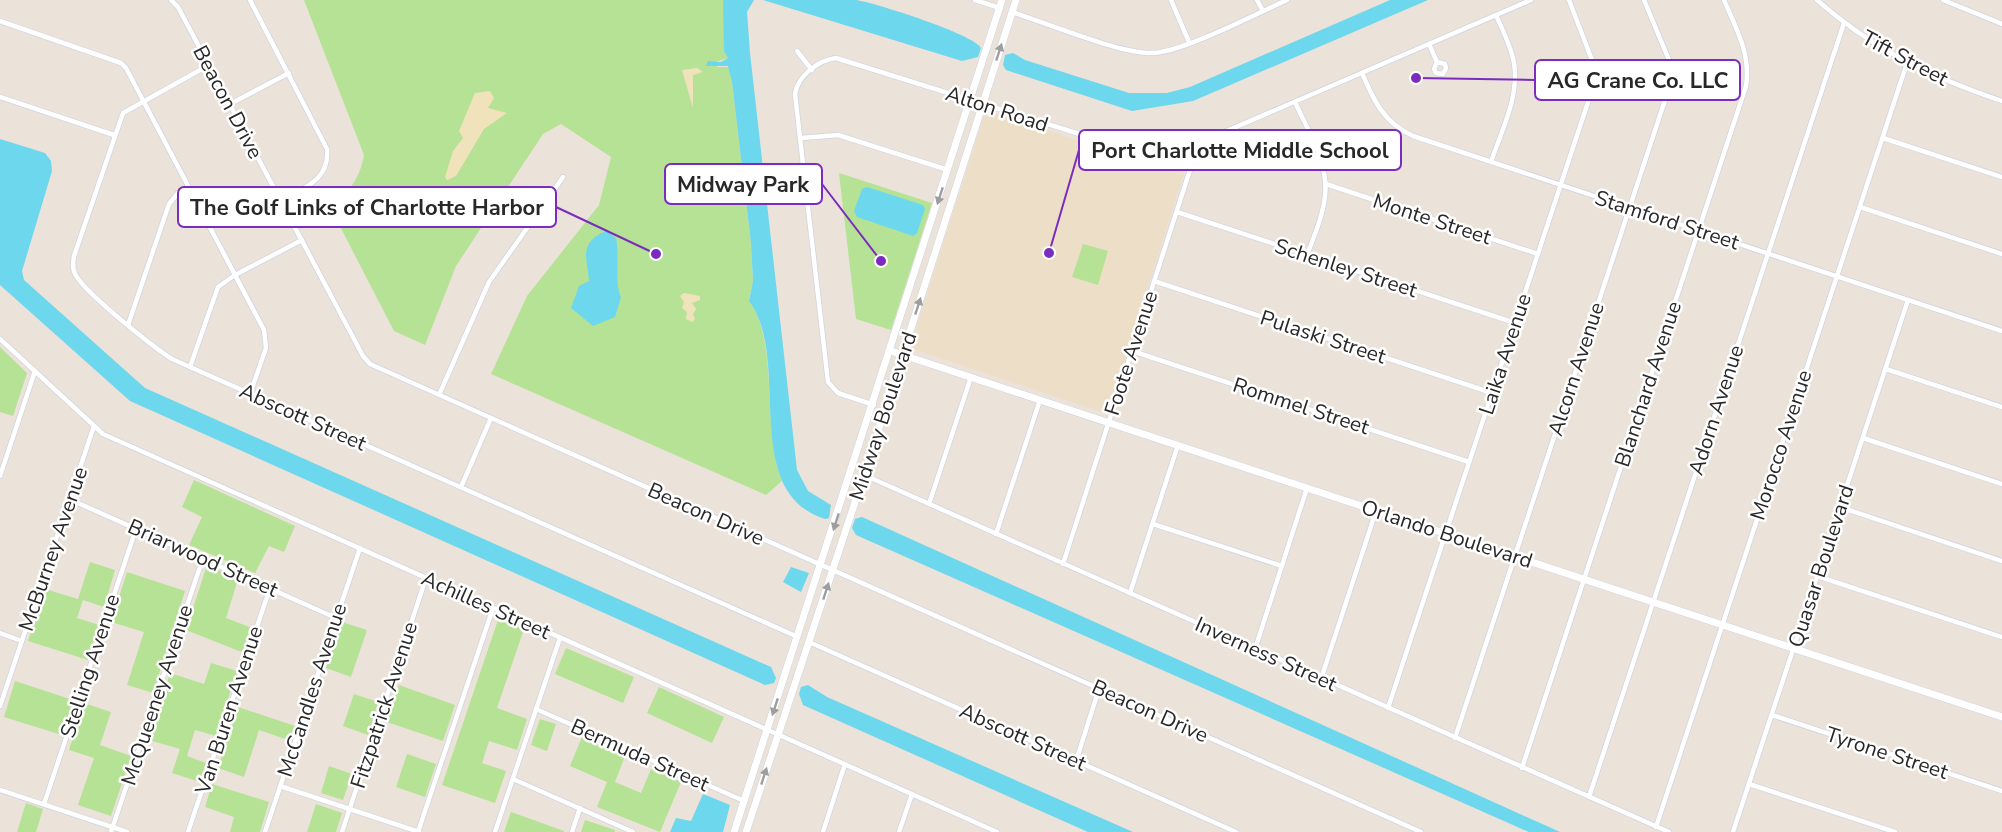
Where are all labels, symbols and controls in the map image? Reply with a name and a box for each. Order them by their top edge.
street label: Tift Street [1857,24,1954,93]
street label: Beacon Drive [186,40,270,164]
one-way arrow [995,43,1005,61]
callout: AG Crane Co. LLC [1535,60,1740,100]
text: AG Crane Co. LLC [1547,66,1729,96]
street label: Alton Road [942,79,1052,139]
callout: Port Charlotte Middle School [1079,130,1401,170]
text: Port Charlotte Middle School [1091,136,1389,166]
callout: Midway Park [665,164,822,204]
text: Midway Park [677,170,810,200]
street label: Stamford Street [1591,184,1743,257]
callout: The Golf Links of Charlotte Harbor [178,187,556,227]
one-way arrow [935,187,944,205]
street label: Monte Street [1369,187,1495,251]
text: The Golf Links of Charlotte Harbor [190,193,544,223]
street label: Schenley Street [1271,232,1421,304]
street label: Foote Avenue [1098,287,1164,419]
street label: Laika Avenue [1472,290,1538,418]
one-way arrow [914,297,924,315]
street label: Blanchard Avenue [1608,298,1688,470]
street label: Alcorn Avenue [1541,299,1611,439]
street label: Pulaski Street [1257,304,1390,371]
street label: Midway Boulevard [843,328,923,504]
street label: Adorn Avenue [1682,341,1750,479]
street label: Morocco Avenue [1744,366,1818,524]
street label: Rommel Street [1229,371,1373,441]
street label: Abscott Street [235,377,371,458]
street label: McBurney Avenue [12,463,94,635]
street label: Beacon Drive [643,476,769,552]
street label: Quasar Boulevard [1782,481,1860,651]
street label: Orlando Boulevard [1358,493,1536,575]
street label: Briarwood Street [123,512,283,604]
one-way arrow [831,513,840,531]
street label: Achilles Street [417,564,555,646]
one-way arrow [821,582,831,600]
street label: Stelling Avenue [54,590,126,742]
street label: McCandles Avenue [271,600,353,780]
street label: McQueeney Avenue [115,601,199,789]
street label: Inverness Street [1191,610,1342,698]
street label: Fitzpatrick Avenue [344,618,424,792]
street label: Van Buren Avenue [188,622,269,799]
street label: Beacon Drive [1087,673,1213,749]
street label: Abscott Street [955,697,1091,778]
one-way arrow [770,698,779,716]
street label: Bermuda Street [566,712,714,798]
street label: Tyrone Street [1822,720,1952,786]
one-way arrow [760,767,769,785]

